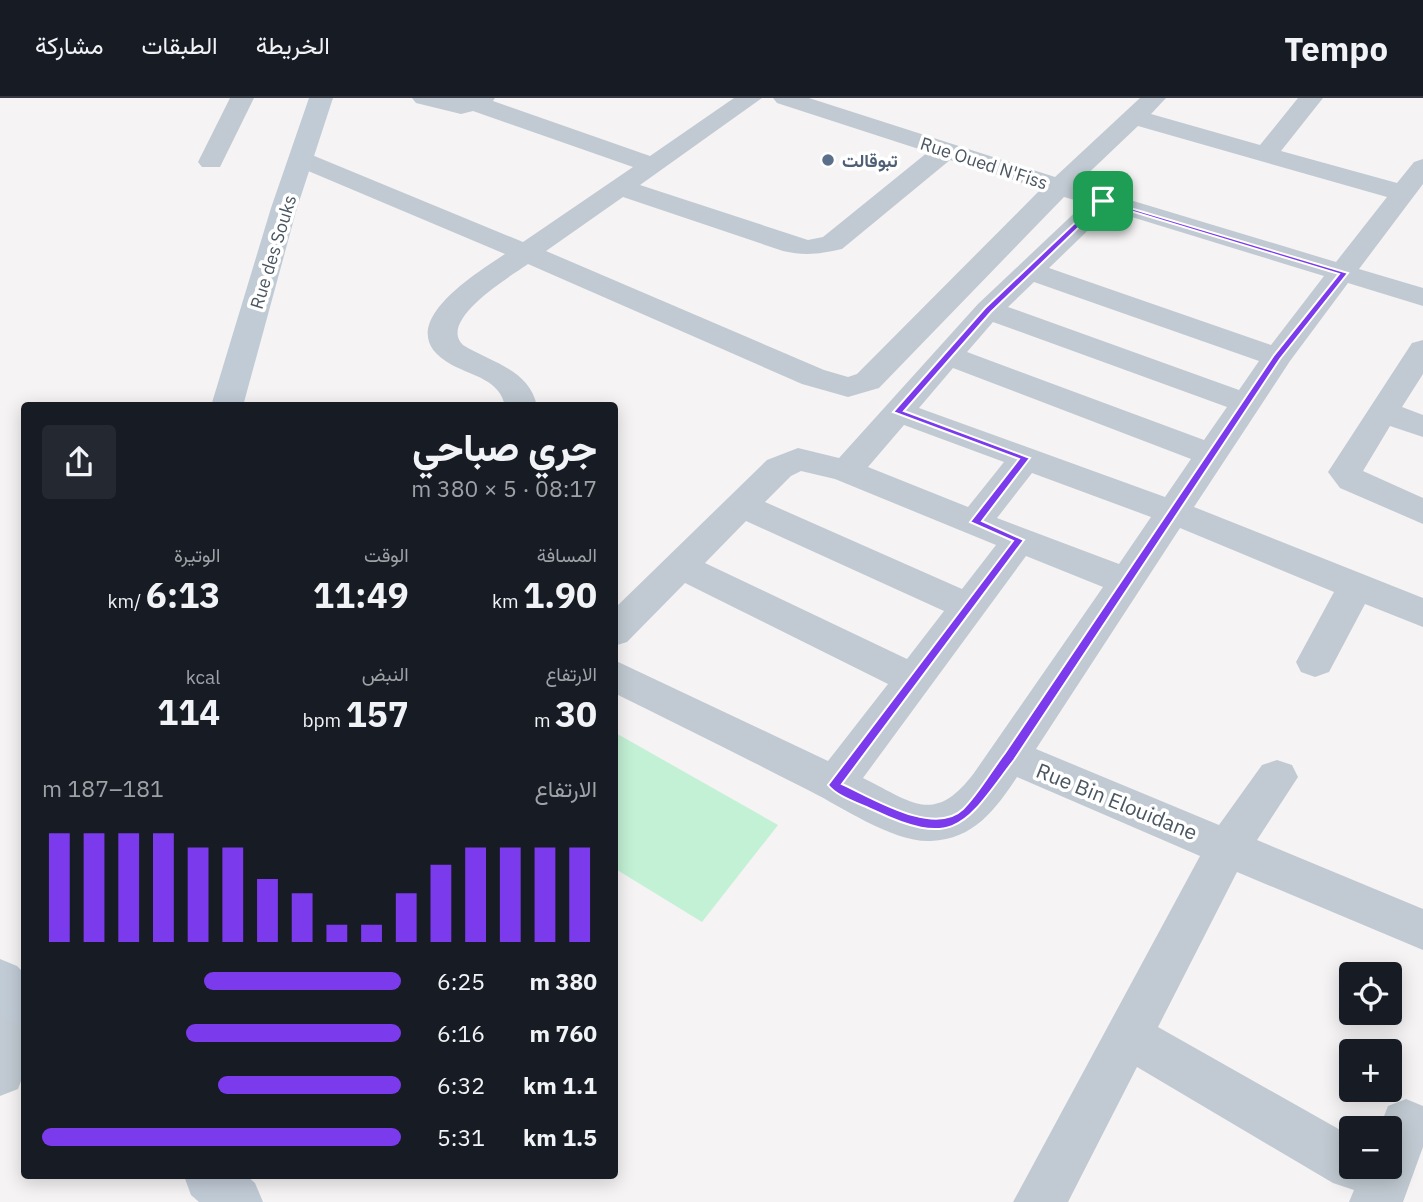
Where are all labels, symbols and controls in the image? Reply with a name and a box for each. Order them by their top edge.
text: Tempo [1284,27,1388,70]
text: مشاركة [35,29,103,61]
text: الطبقات [141,29,218,61]
text: الخريطة [256,29,330,61]
street label: Rue Oued N'Fiss [917,132,1051,194]
place label: تبوقالت [842,149,898,172]
marker: تبوقالت [820,152,836,168]
pin [1073,171,1133,231]
icon: arrive [1084,182,1122,220]
street label: Rue des Souks [245,192,301,312]
text: جري صباحي [412,422,597,471]
button: share [42,425,116,499]
text: 08:17 · 5 × 380 m [411,473,597,503]
text: الوتيرة [174,543,220,567]
text: الوقت [364,543,409,567]
text: المسافة [537,543,597,567]
text: 6:13 [146,572,220,618]
text: 11:49 [313,572,409,618]
text: 1.90 [523,572,597,618]
text: /km [107,589,146,613]
text: km [492,589,523,613]
text: النبض [362,662,409,686]
text: الارتفاع [545,662,597,686]
text: kcal [186,665,220,689]
text: 114 [157,689,220,735]
text: 157 [346,691,409,737]
text: 30 [555,691,597,737]
text: bpm [303,708,346,732]
text: m [534,708,555,732]
street label: Rue Bin Elouidane [1032,756,1202,846]
text: 181–187 m [42,773,164,803]
text: الارتفاع [535,773,597,803]
map controls [1339,962,1402,1179]
button: locate [1339,962,1402,1025]
text: 6:25 [437,966,485,996]
text: 380 m [530,966,597,996]
text: 6:16 [437,1018,485,1048]
text: 760 m [530,1018,597,1048]
button: + [1339,1039,1402,1102]
text: 6:32 [437,1070,485,1100]
text: 1.1 km [523,1070,597,1100]
button: − [1339,1116,1402,1179]
text: 5:31 [437,1122,485,1152]
text: 1.5 km [523,1122,597,1152]

